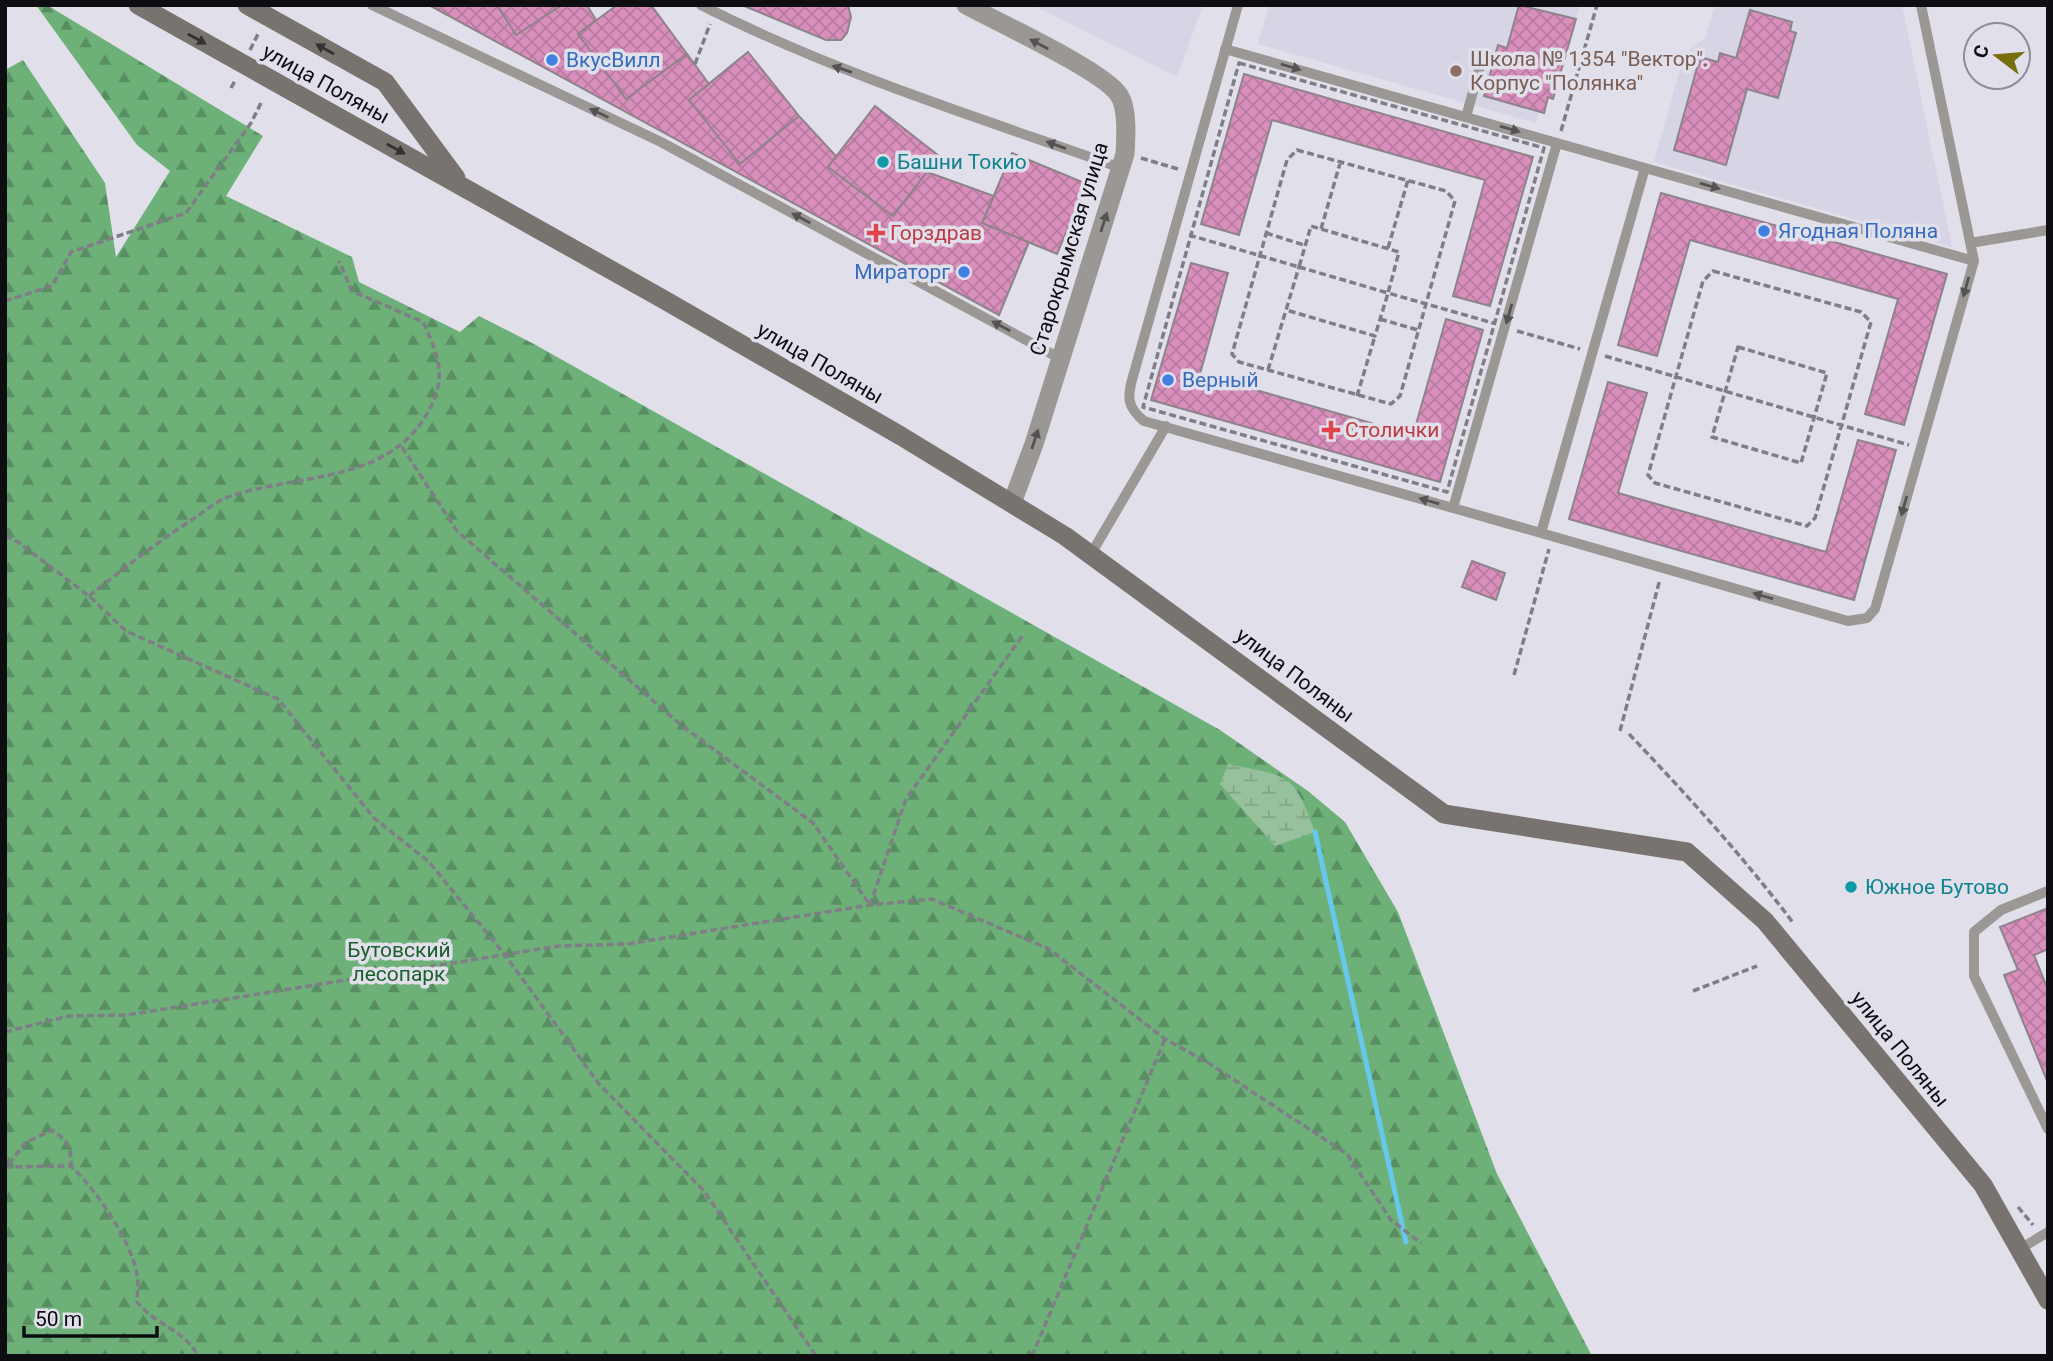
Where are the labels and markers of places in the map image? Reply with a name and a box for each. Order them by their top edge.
place label: Школа № 1354 "Вектор". Корпус "Полянка" [1470,47,1708,95]
place label: ВкусВилл [566,48,661,72]
marker: ВкусВилл [544,52,560,68]
marker: Школа № 1354 "Вектор". Корпус "Полянка" [1448,63,1464,79]
place label: Башни Токио [897,150,1027,174]
marker: Башни Токио [875,154,891,170]
place label: Ягодная Поляна [1778,219,1938,243]
place label: Горздрав [890,221,982,245]
marker: Ягодная Поляна [1756,223,1772,239]
marker: Горздрав [868,225,884,241]
place label: Мираторг [854,260,950,284]
marker: Мираторг [956,264,972,280]
place label: Верный [1182,368,1259,392]
marker: Верный [1160,372,1176,388]
place label: Столички [1345,418,1439,442]
marker: Столички [1323,422,1339,438]
place label: Южное Бутово [1865,875,2009,899]
marker: Южное Бутово [1843,879,1859,895]

